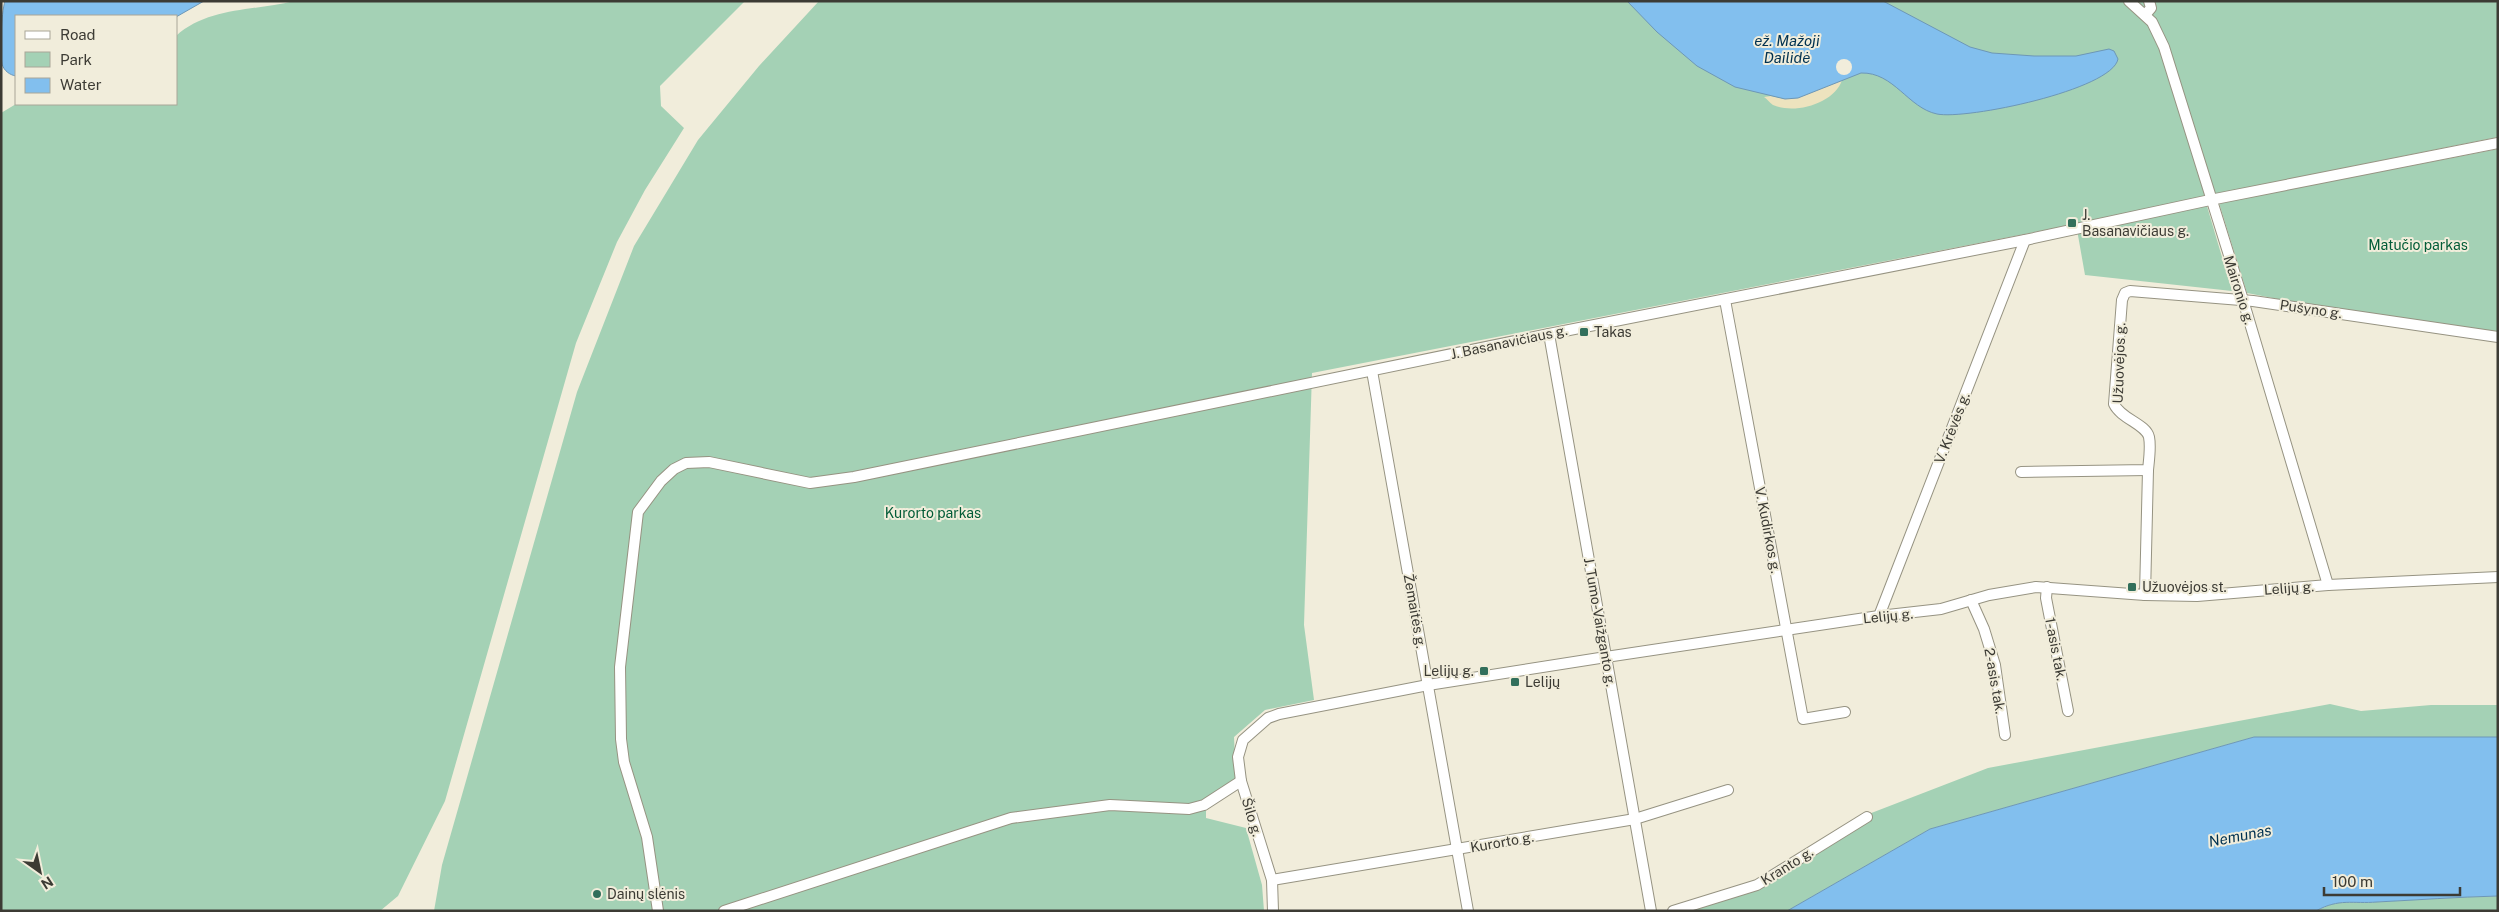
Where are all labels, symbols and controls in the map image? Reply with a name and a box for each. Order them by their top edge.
legend [15,15,178,105]
text: Road [60,26,96,43]
water label: ež. Mažoji Dailidė [1754,32,1820,66]
text: Park [60,51,92,68]
text: Water [60,76,102,93]
place label: J. Basanavičiaus g. [2082,207,2189,239]
marker: J. Basanavičiaus g. [2066,217,2078,229]
park label: Matučio parkas [2368,237,2468,253]
street label: Maironio g. [2220,253,2258,327]
street label: Pušyno g. [2279,297,2343,321]
street label: J. Basanavičiaus g. [1449,322,1569,362]
street label: Užuovėjos g. [2110,322,2128,404]
place label: Takas [1594,324,1632,340]
marker: Takas [1578,326,1590,338]
street label: V. Krėvės g. [1931,390,1973,466]
street label: V. Kudirkos g. [1752,485,1784,575]
park label: Kurorto parkas [885,505,981,521]
street label: J. Tumo-Vaižganto g. [1581,556,1619,688]
street label: Žemaitės g. [1401,572,1430,650]
street label: Lelijų g. [2263,578,2315,598]
place label: Užuovėjos st. [2142,579,2227,595]
marker: Užuovėjos st. [2126,581,2138,593]
street label: Lelijų g. [1862,605,1914,627]
street label: 1-asis tak. [2042,616,2070,682]
street label: 2-asis tak. [1981,647,2009,715]
place label: Lelijų g. [1424,663,1474,679]
marker: Lelijų g. [1478,665,1490,677]
place label: Lelijų [1525,674,1560,690]
marker: Lelijų [1509,676,1521,688]
street label: Šilo g. [1239,795,1266,838]
water label: Nemunas [2207,821,2273,850]
street label: Kurorto g. [1469,829,1535,855]
street label: Kranto g. [1758,844,1816,888]
north arrow [15,847,65,897]
scale bar [2324,864,2460,896]
text: N [38,873,56,893]
text: 100 m [2332,873,2373,890]
place label: Dainų slėnis [607,886,685,902]
marker: Dainų slėnis [591,888,603,900]

